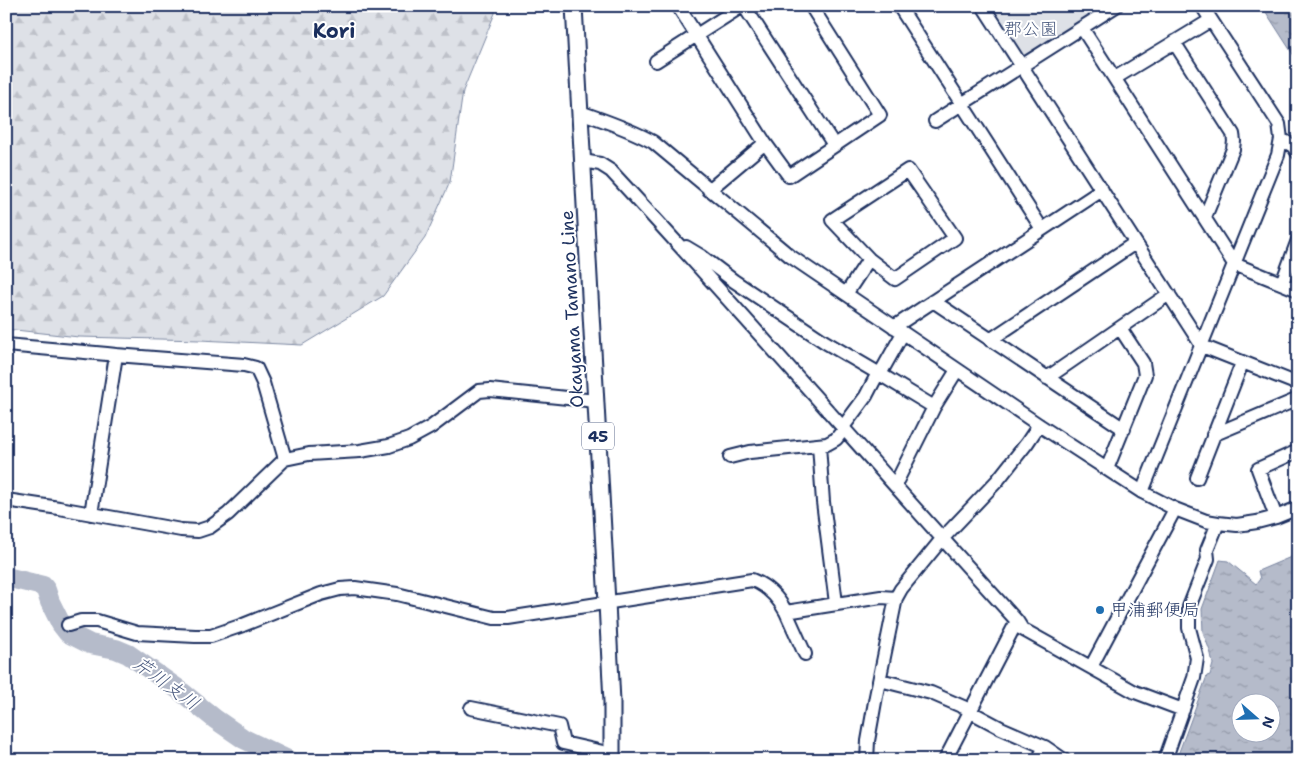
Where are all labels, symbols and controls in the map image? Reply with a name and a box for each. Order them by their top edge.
park label: 郡公園 [1004,17,1058,41]
district label: Kori [313,18,355,44]
street label: Okayama Tamano Line [555,210,589,408]
road number: 45 [582,422,614,450]
place label: 甲浦郵便局 [1110,598,1200,622]
marker: 甲浦郵便局 [1094,604,1106,616]
water label: 芹川支川 [129,651,205,716]
north arrow [1232,694,1282,744]
text: N [1258,714,1279,731]

